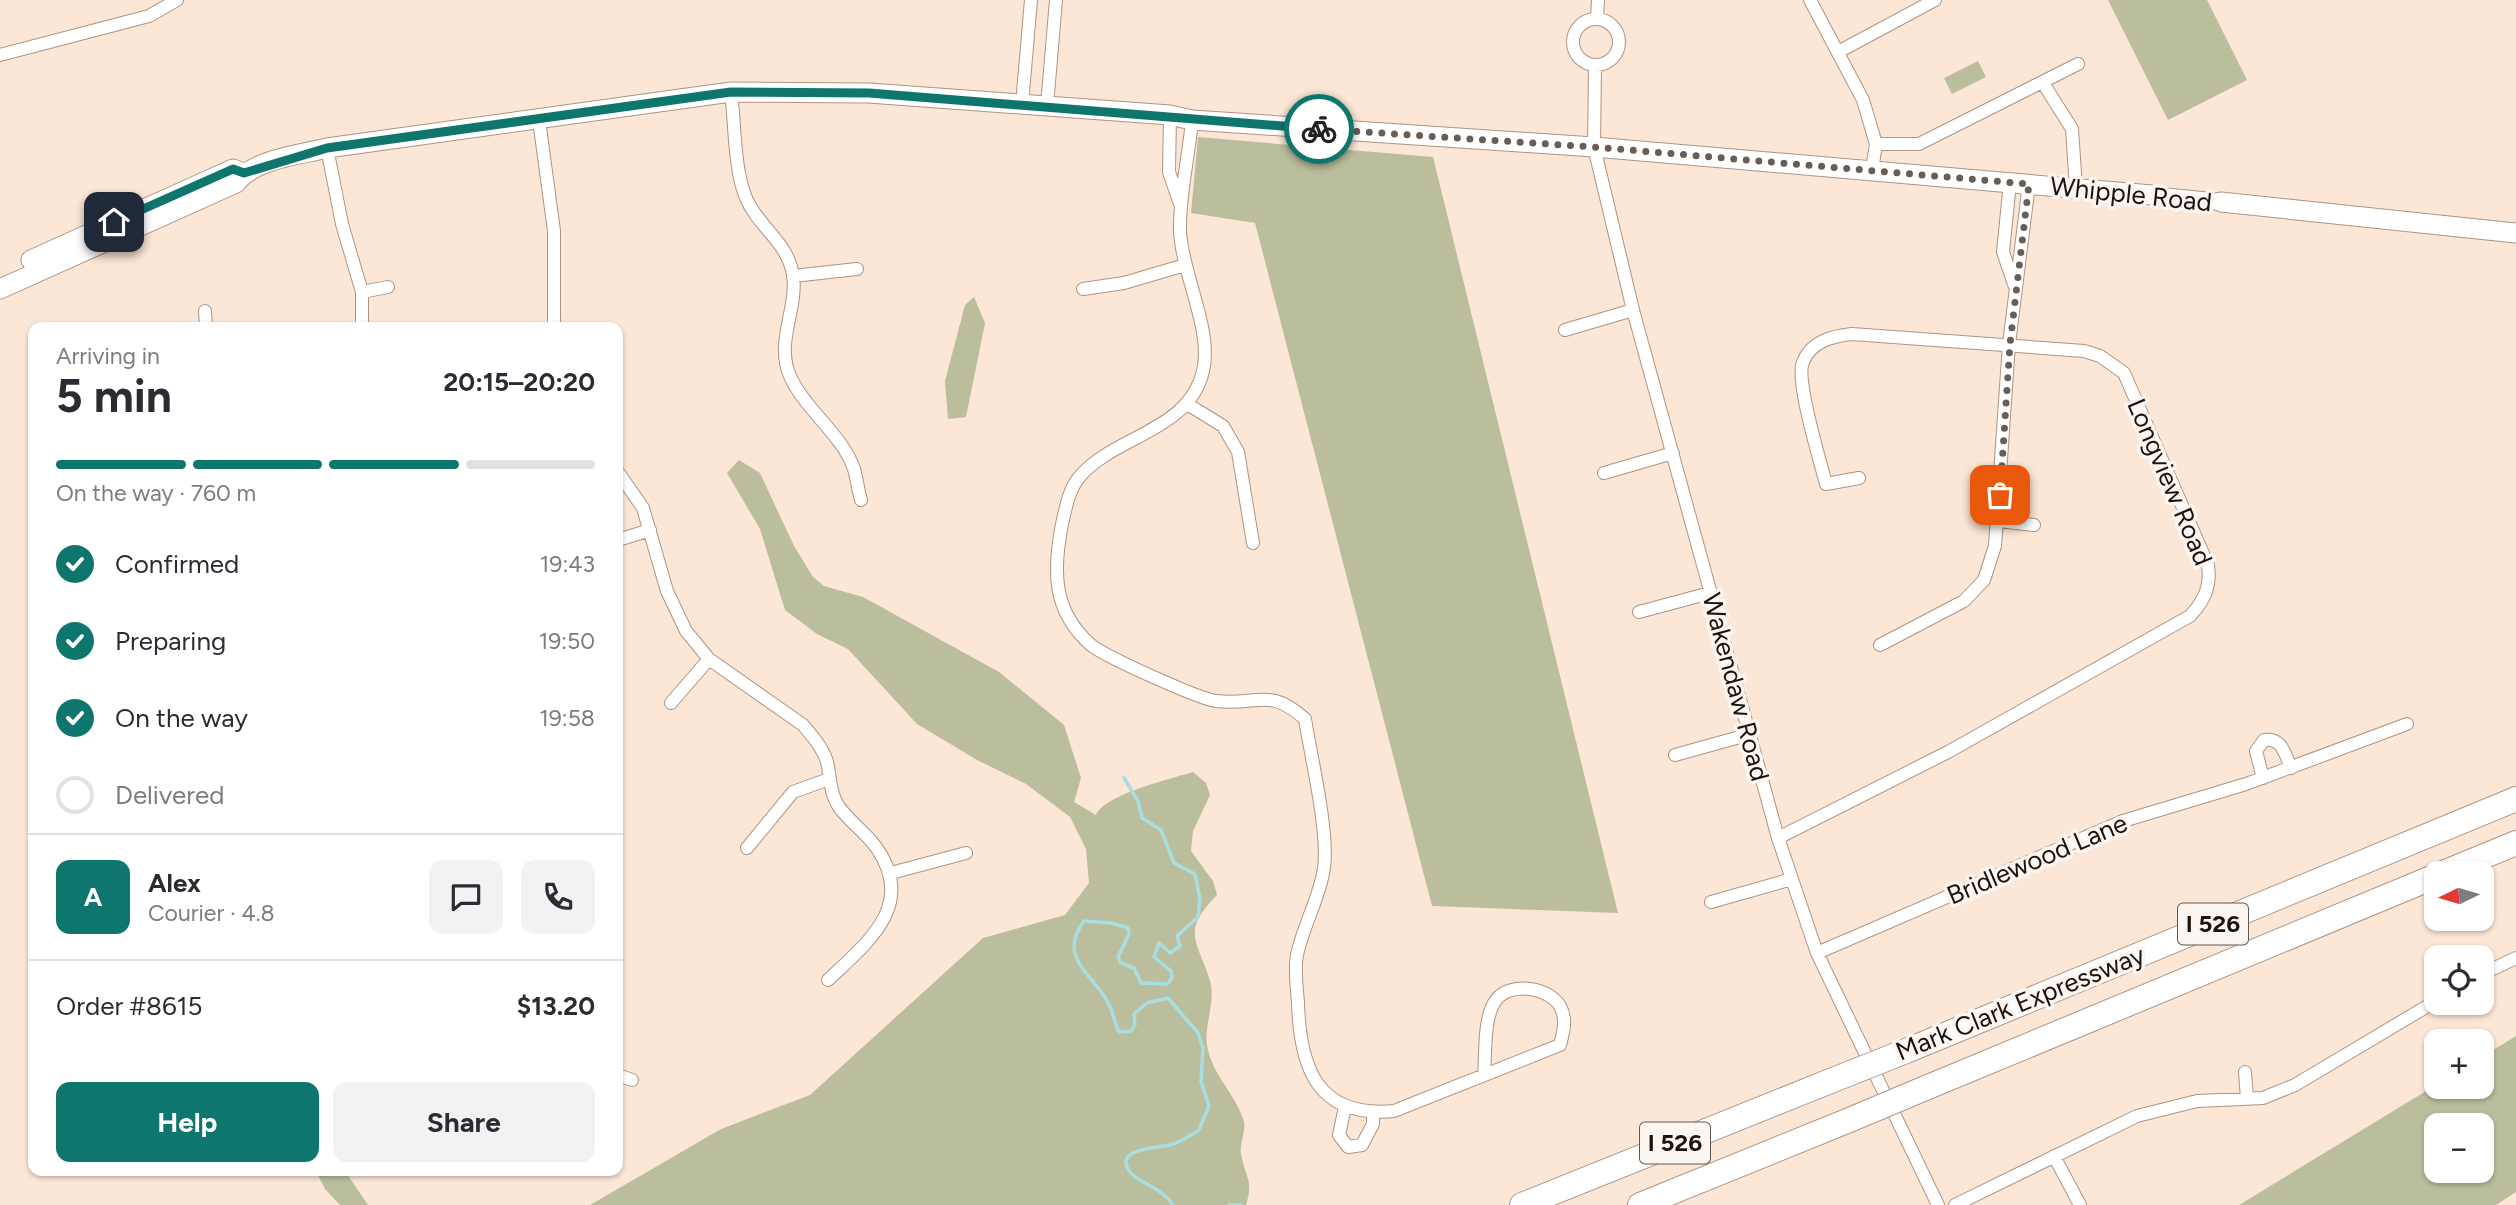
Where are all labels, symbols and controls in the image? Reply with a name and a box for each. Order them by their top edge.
courier [1284,94,1354,164]
icon: bike [1300,110,1338,148]
street label: Whipple Road [2049,170,2213,218]
pin [84,192,144,252]
icon: home [95,203,133,241]
text: Arriving in [56,342,160,370]
text: 20:15–20:20 [443,366,595,398]
text: 5 min [56,368,172,424]
street label: Longview Road [2120,394,2220,570]
pin [1970,465,2030,525]
icon: bag [1981,476,2019,514]
text: On the way · 760 m [56,479,256,507]
icon: check [56,545,94,583]
text: Confirmed [115,548,239,580]
text: 19:43 [540,550,595,578]
street label: Wakendaw Road [1696,590,1776,784]
icon: check [56,622,94,660]
text: Preparing [115,625,226,657]
text: 19:50 [539,627,595,655]
icon: check [56,699,94,737]
text: On the way [115,702,248,734]
text: 19:58 [539,704,595,732]
text: Delivered [115,779,224,811]
street label: Bridlewood Lane [1942,807,2132,911]
button: chat [429,860,503,934]
button: phone [521,860,595,934]
north arrow [2424,861,2494,931]
map controls [2424,861,2494,1183]
text: Alex [148,867,201,899]
text: A [84,881,102,913]
text: Courier · 4.8 [148,899,275,927]
road number: I 526 [2178,904,2248,944]
street label: Mark Clark Expressway [1891,938,2149,1068]
button: locate [2424,945,2494,1015]
text: Order #8615 [56,990,202,1022]
text: $13.20 [517,990,595,1022]
button: + [2424,1029,2494,1099]
button: Help [56,1082,319,1162]
button: Share [333,1082,595,1162]
button: − [2424,1113,2494,1183]
road number: I 526 [1640,1122,1710,1163]

